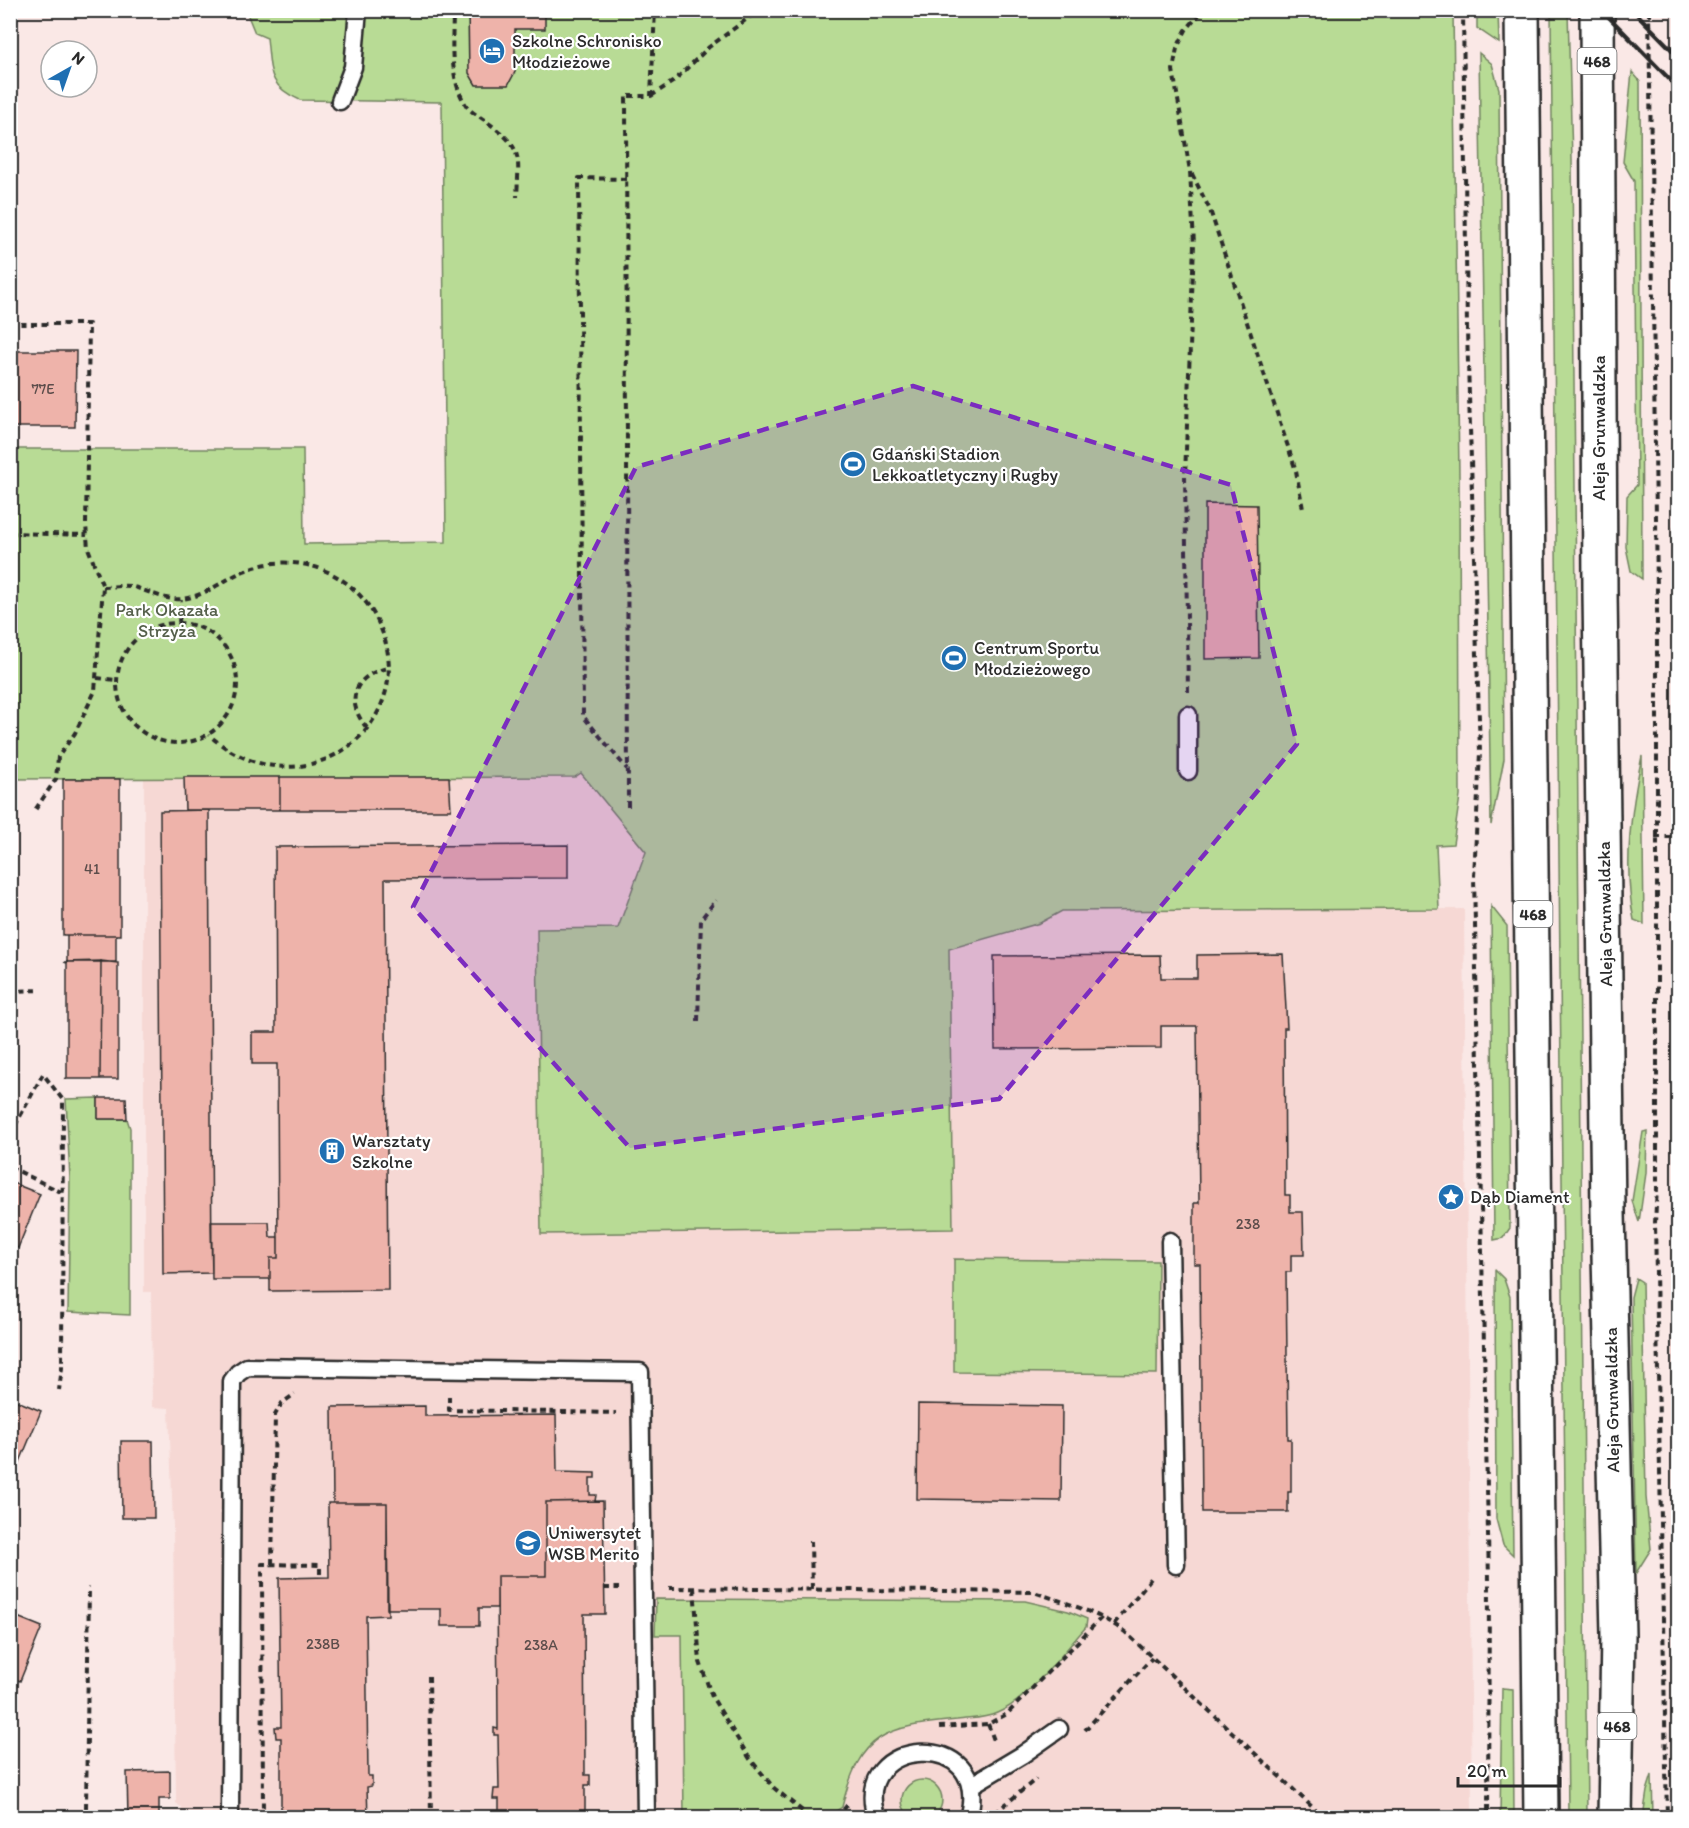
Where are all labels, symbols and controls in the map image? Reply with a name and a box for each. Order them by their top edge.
place label: Szkolne Schronisko Młodzieżowe [512,30,662,73]
hotel icon: Szkolne Schronisko Młodzieżowe [477,36,507,66]
north arrow [39,39,99,99]
text: N [68,47,89,69]
road number: 468 [1578,48,1616,74]
street label: Aleja Grunwaldzka [1588,355,1610,501]
house number: 77E [31,380,55,398]
place label: Gdański Stadion Lekkoatletyczny i Rugby [872,443,1059,486]
sports icon: Gdański Stadion Lekkoatletyczny i Rugby [838,449,868,479]
park label: Park Okazała Strzyża [116,599,219,642]
place label: Centrum Sportu Młodzieżowego [974,637,1099,680]
sports icon: Centrum Sportu Młodzieżowego [939,643,969,673]
street label: Aleja Grunwaldzka [1593,841,1617,987]
house number: 41 [84,860,100,878]
road number: 468 [1514,901,1552,927]
place label: Warsztaty Szkolne [352,1130,431,1173]
building icon: Warsztaty Szkolne [317,1136,347,1166]
place icon: Dąb Diament [1436,1182,1466,1212]
place label: Dąb Diament [1470,1186,1570,1208]
house number: 238 [1236,1215,1260,1233]
street label: Aleja Grunwaldzka [1600,1327,1624,1473]
place label: Uniwersytet WSB Merito [548,1522,642,1565]
school or university icon: Uniwersytet WSB Merito [513,1528,543,1558]
house number: 238B [306,1635,340,1653]
house number: 238A [524,1636,558,1654]
road number: 468 [1598,1713,1636,1739]
scale bar [1458,1750,1560,1788]
text: 20 m [1467,1760,1507,1782]

